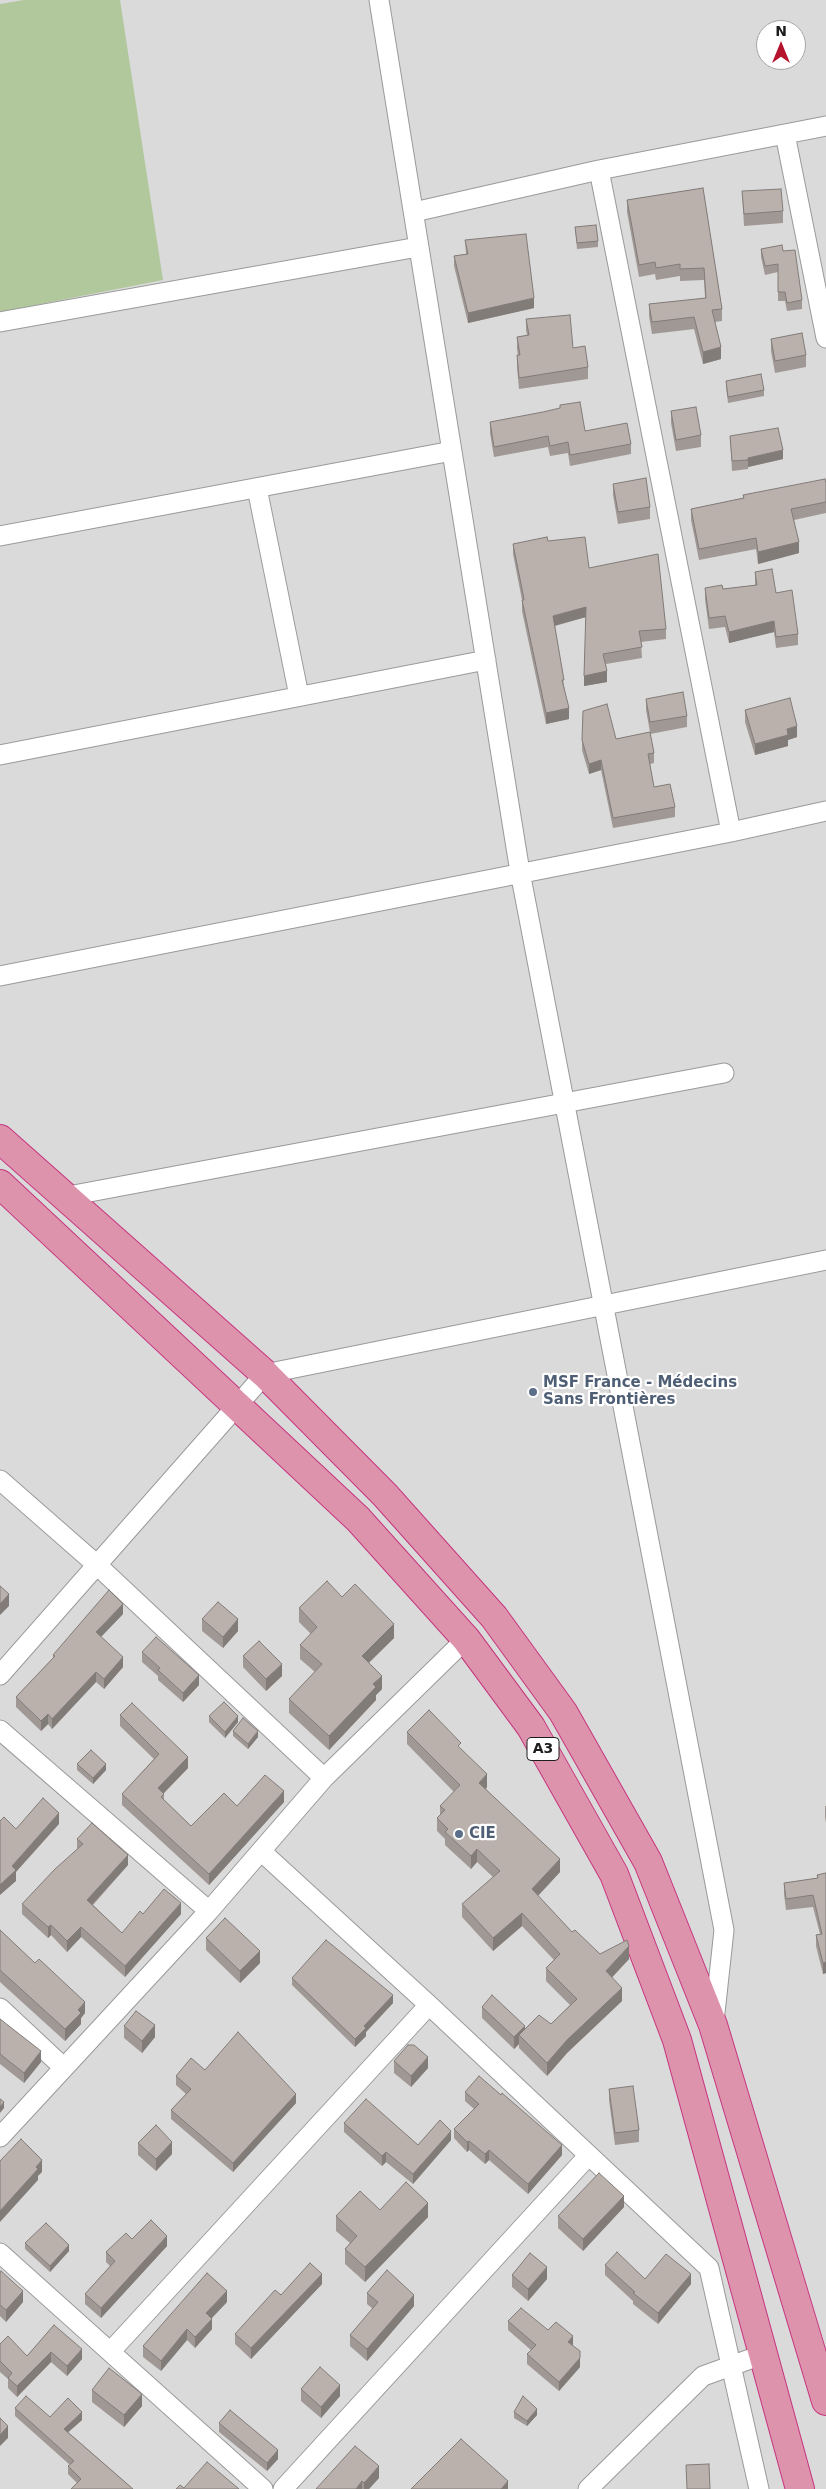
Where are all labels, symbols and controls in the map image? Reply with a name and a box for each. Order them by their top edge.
north arrow [756,20,806,70]
text: N [775,23,787,39]
place label: MSF France - Médecins Sans Frontières [543,1374,737,1409]
marker: MSF France - Médecins Sans Frontières [527,1386,539,1398]
road number: A3 [527,1738,559,1760]
place label: CIE [469,1825,496,1843]
marker: CIE [453,1828,465,1840]

